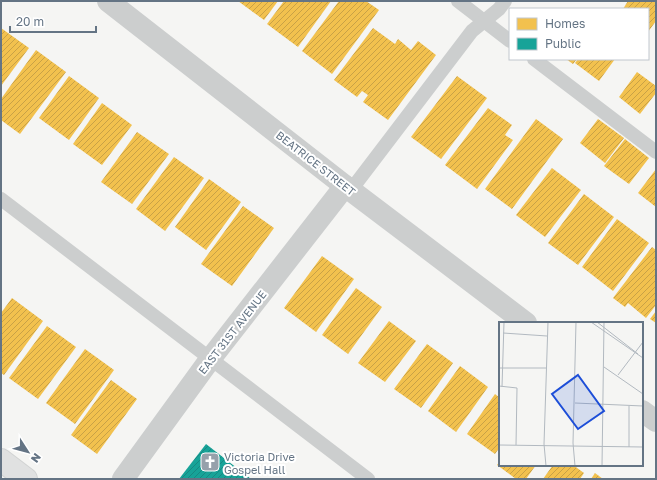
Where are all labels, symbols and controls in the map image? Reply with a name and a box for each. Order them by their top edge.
scale bar [10,8,96,34]
legend [509,8,649,60]
text: 20 m [16,14,44,29]
text: Homes [545,16,585,31]
text: Public [545,36,582,51]
street label: BEATRICE STREET [274,128,358,198]
street label: EAST 31ST AVENUE [195,287,269,376]
inset map [499,322,643,466]
north arrow [8,432,48,472]
place label: Victoria Drive Gospel Hall [224,450,295,476]
text: N [29,451,44,465]
church icon: Victoria Drive Gospel Hall [199,451,221,473]

